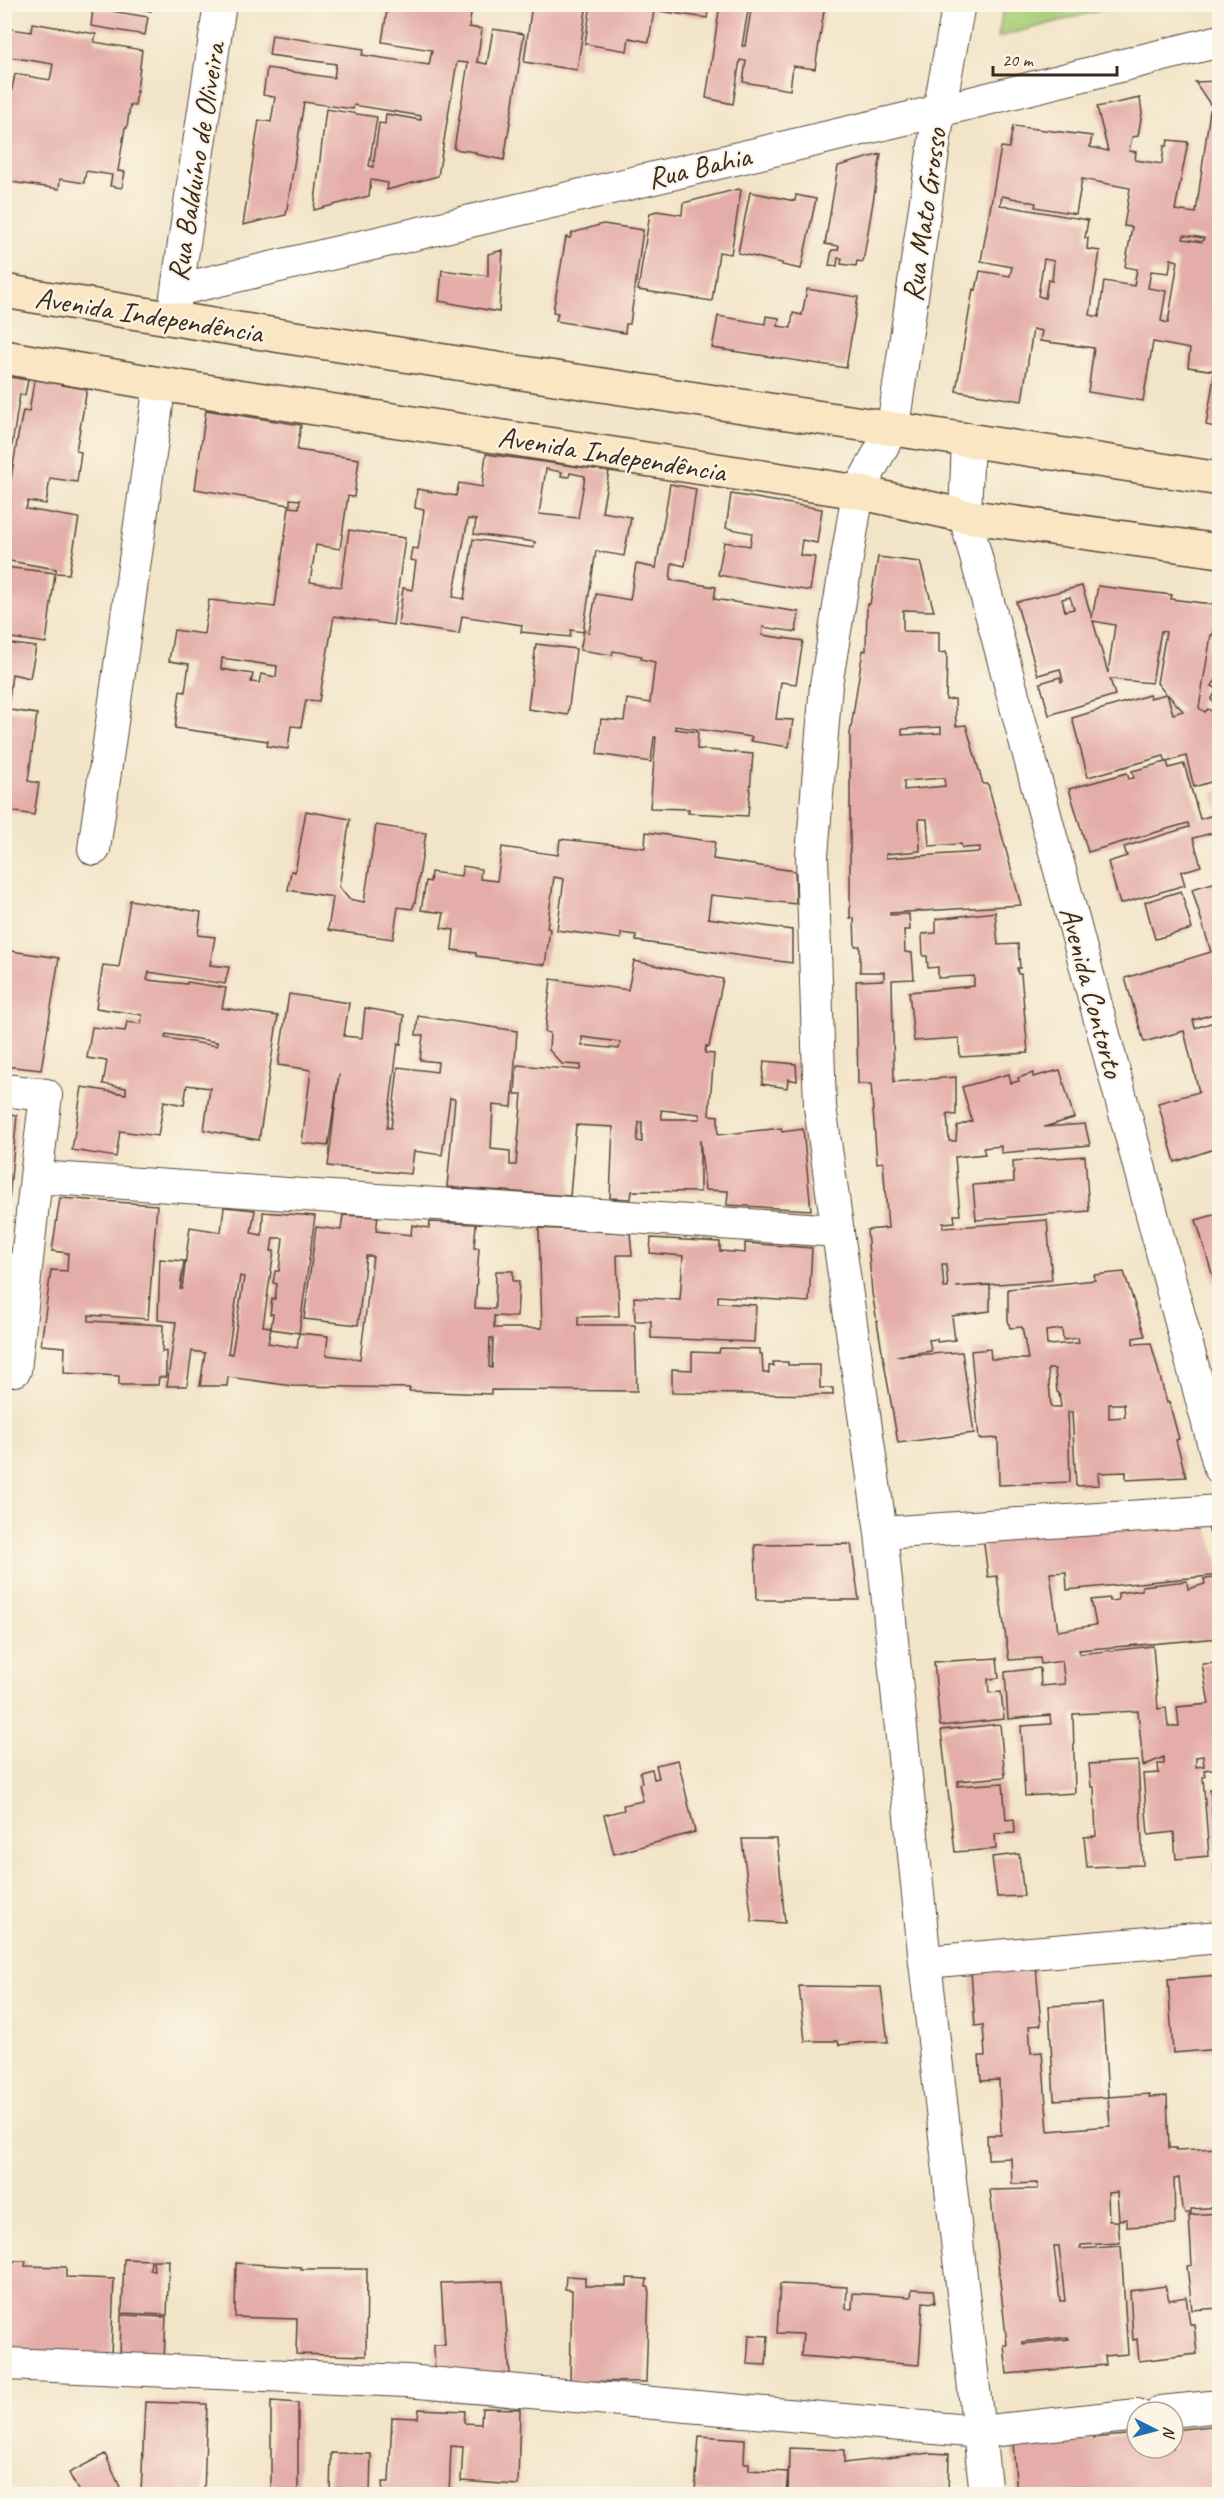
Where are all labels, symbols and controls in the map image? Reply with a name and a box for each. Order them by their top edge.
street label: Rua Balduíno de Oliveira [158,37,234,284]
scale bar [993,39,1118,77]
text: 20 m [1002,49,1035,71]
street label: Rua Mato Grosso [893,124,955,304]
street label: Rua Bahia [644,136,756,197]
street label: Avenida Independência [33,278,267,352]
street label: Avenida Independência [496,417,730,491]
street label: Avenida Contorto [1051,902,1133,1083]
north arrow [1125,2400,1185,2460]
text: N [1158,2425,1179,2441]

